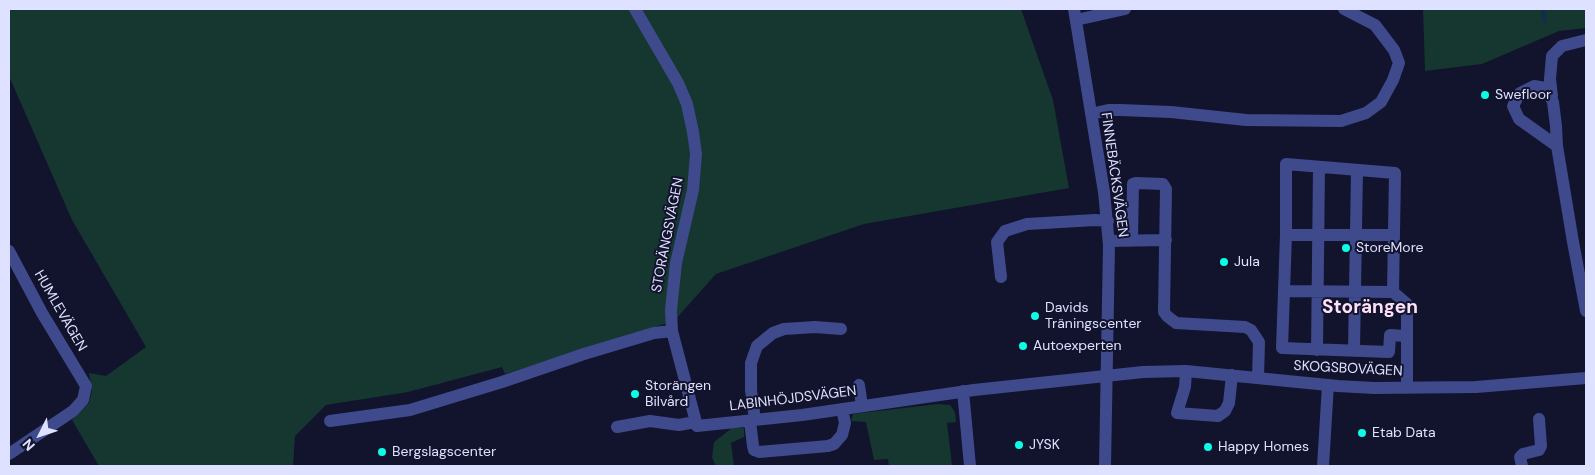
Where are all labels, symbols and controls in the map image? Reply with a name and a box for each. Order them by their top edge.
place label: Swefloor [1495,87,1551,103]
marker: Swefloor [1479,89,1491,101]
street label: FINNEBÄCKSVÄGEN [1097,111,1131,239]
street label: STORÄNGSVÄGEN [649,176,687,294]
place label: StoreMore [1356,240,1424,256]
marker: StoreMore [1340,242,1352,254]
place label: Jula [1234,254,1260,270]
marker: Jula [1218,256,1230,268]
street label: HUMLEVÄGEN [30,268,90,354]
district label: Storängen [1322,297,1418,319]
place label: Davids Träningscenter [1045,300,1142,332]
marker: Davids Träningscenter [1029,310,1041,322]
place label: Autoexperten [1033,338,1122,354]
marker: Autoexperten [1017,340,1029,352]
street label: SKOGSBOVÄGEN [1293,358,1403,380]
place label: Storängen Bilvård [645,378,711,411]
street label: LABINHÖJDSVÄGEN [729,383,857,415]
marker: Storängen Bilvård [629,388,641,400]
north arrow [15,410,65,460]
place label: Etab Data [1372,425,1436,441]
marker: Etab Data [1356,427,1368,439]
text: N [19,435,39,455]
place label: JYSK [1029,437,1060,453]
marker: JYSK [1013,439,1025,451]
place label: Happy Homes [1218,439,1309,455]
marker: Happy Homes [1202,441,1214,453]
place label: Bergslagscenter [392,444,496,460]
marker: Bergslagscenter [376,446,388,458]

